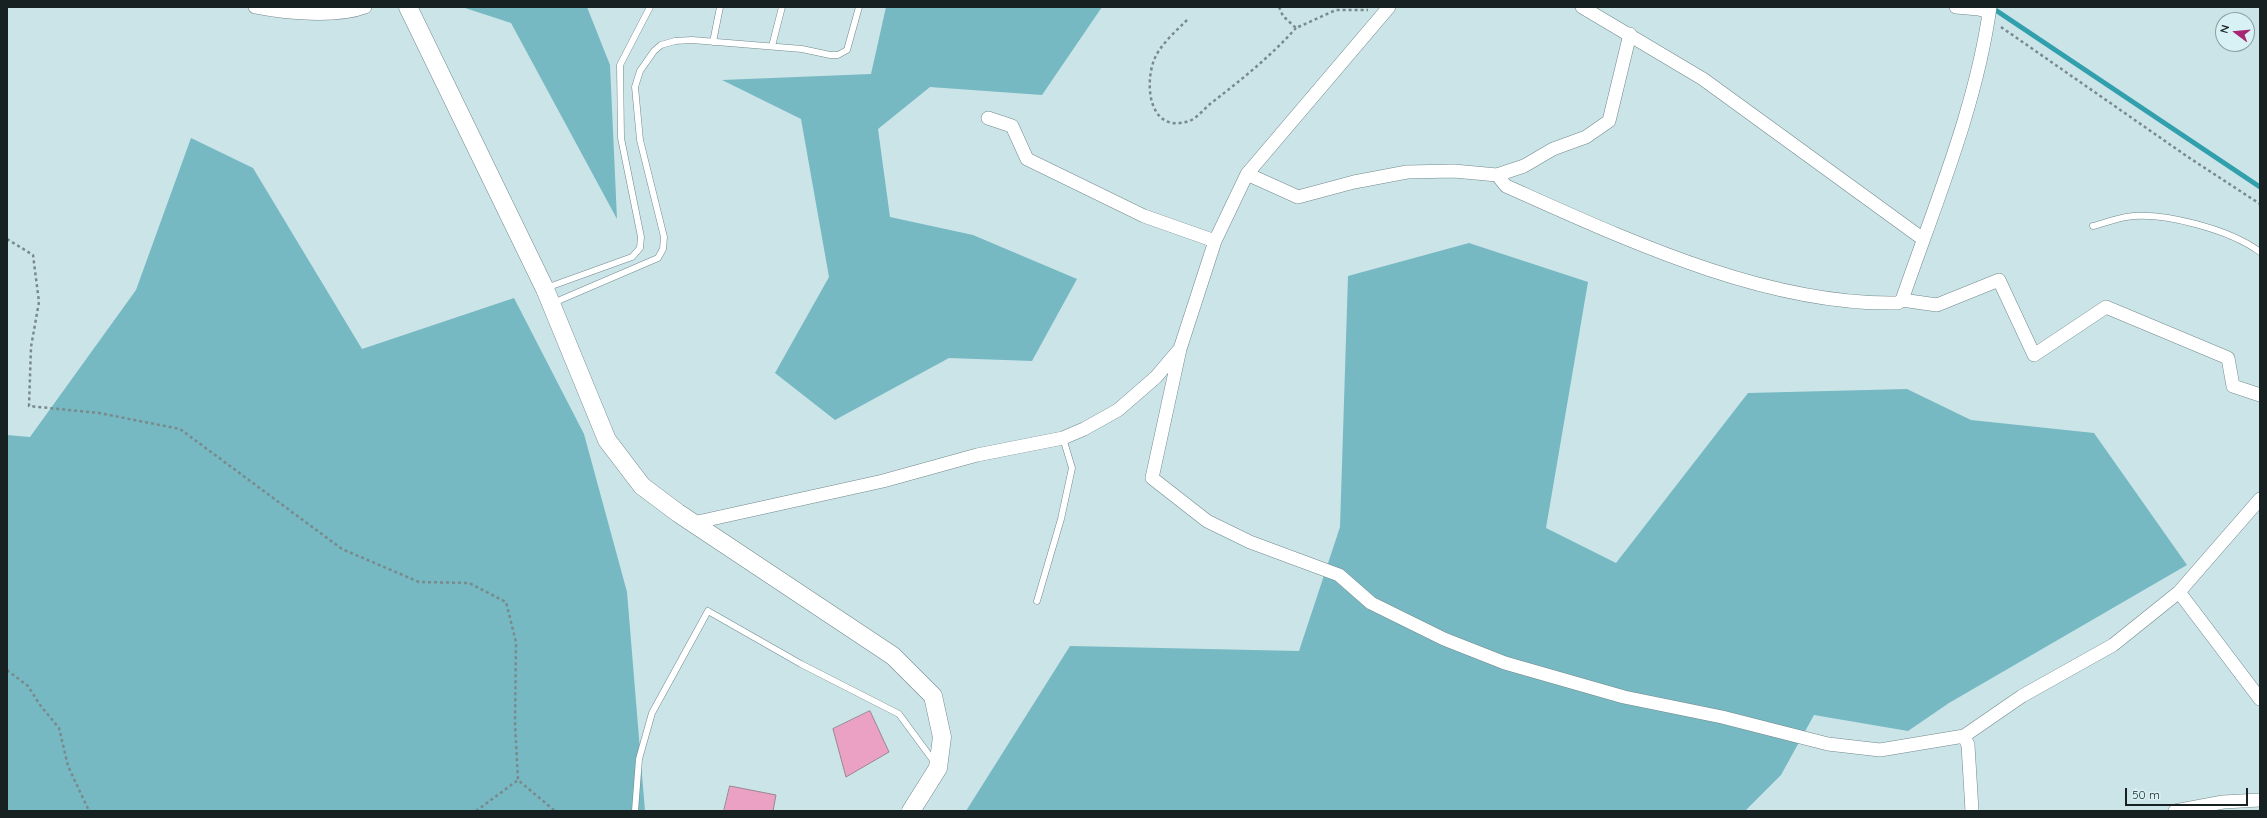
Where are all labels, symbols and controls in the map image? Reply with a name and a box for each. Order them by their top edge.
north arrow [2215,12,2255,52]
text: N [2217,23,2232,35]
scale bar [2127,780,2250,806]
text: 50 m [2132,787,2160,802]

